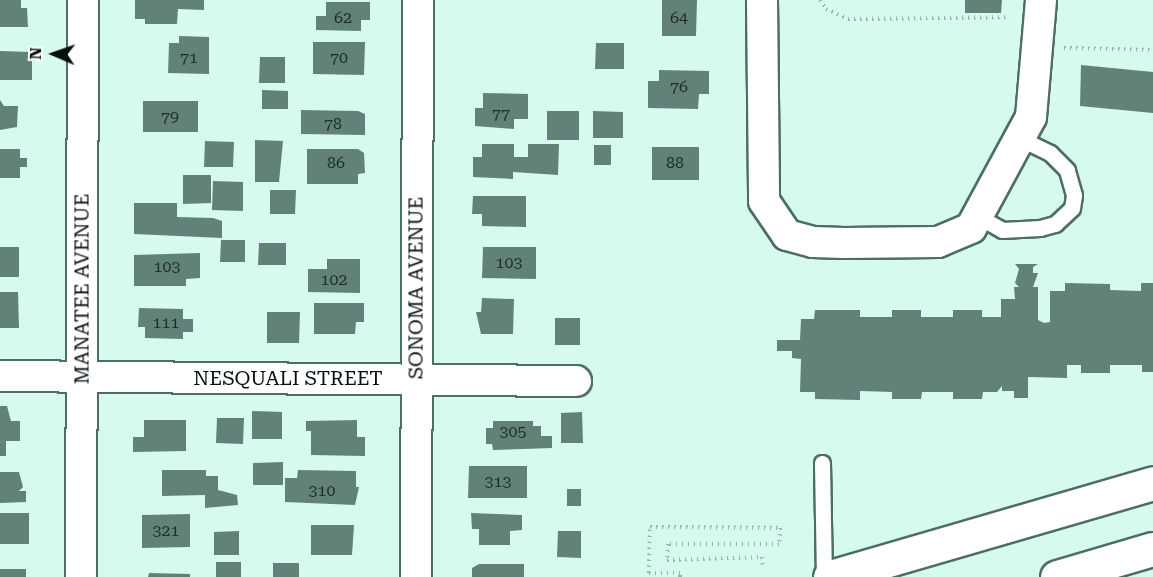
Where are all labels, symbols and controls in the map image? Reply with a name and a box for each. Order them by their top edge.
house number: 62 [334,8,352,28]
house number: 64 [670,8,688,28]
north arrow [24,24,84,84]
text: N [26,47,45,60]
house number: 71 [180,48,198,68]
house number: 70 [330,48,348,68]
house number: 76 [670,77,688,97]
house number: 77 [492,104,510,124]
house number: 79 [161,107,179,127]
house number: 78 [324,114,342,134]
house number: 86 [327,153,345,173]
house number: 88 [666,153,684,173]
street label: MANATEE AVENUE [70,194,94,384]
street label: SONOMA AVENUE [404,197,428,379]
house number: 103 [496,253,522,273]
house number: 103 [154,257,180,277]
house number: 102 [321,270,347,290]
house number: 111 [153,313,179,333]
street label: NESQUALI STREET [193,366,383,390]
house number: 305 [500,422,526,442]
house number: 313 [485,472,511,492]
house number: 310 [309,481,335,501]
house number: 321 [153,521,179,541]

